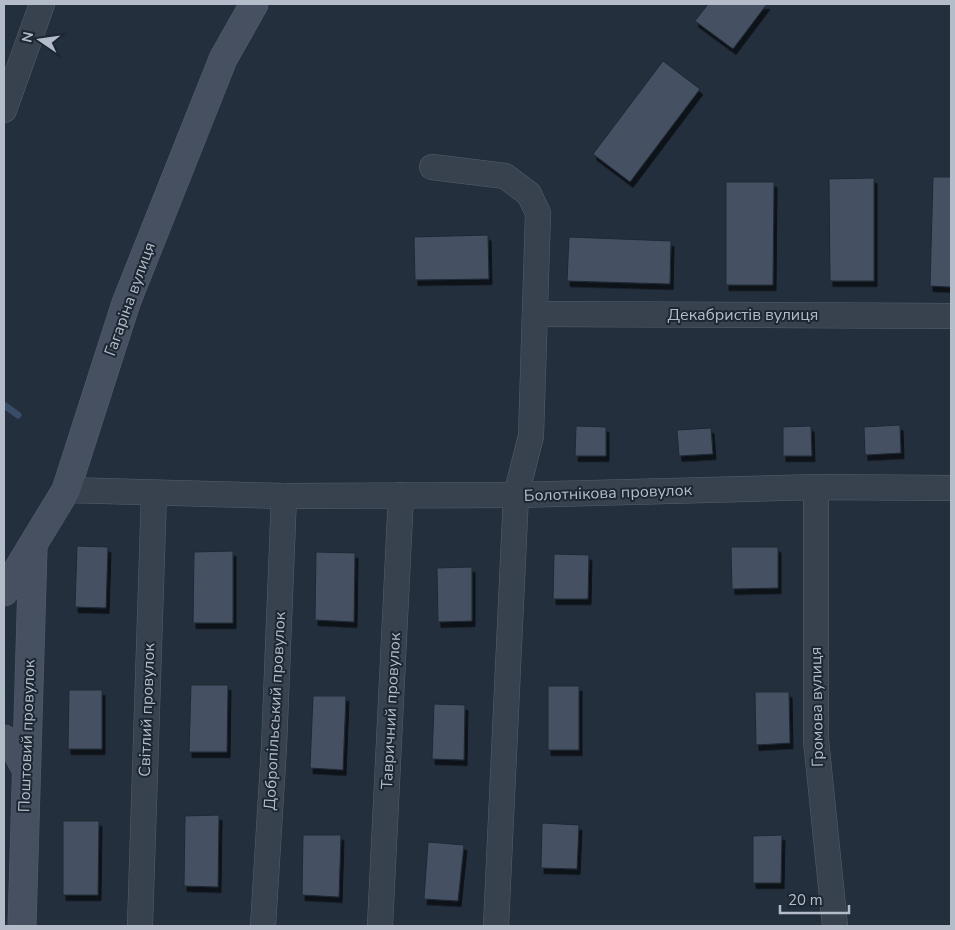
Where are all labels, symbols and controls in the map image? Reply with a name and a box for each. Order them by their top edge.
north arrow [15,15,65,65]
text: N [17,30,38,44]
street label: Гагаріна вулиця [99,239,161,359]
street label: Декабристів вулиця [668,304,818,326]
street label: Болотнікова провулок [524,479,693,507]
street label: Добропільський провулок [259,611,291,811]
street label: Тавричний провулок [376,632,406,790]
street label: Світлий провулок [134,642,160,777]
street label: Громова вулиця [805,647,829,767]
street label: Поштовий провулок [13,659,41,813]
scale bar [780,882,849,914]
text: 20 m [788,890,823,910]

